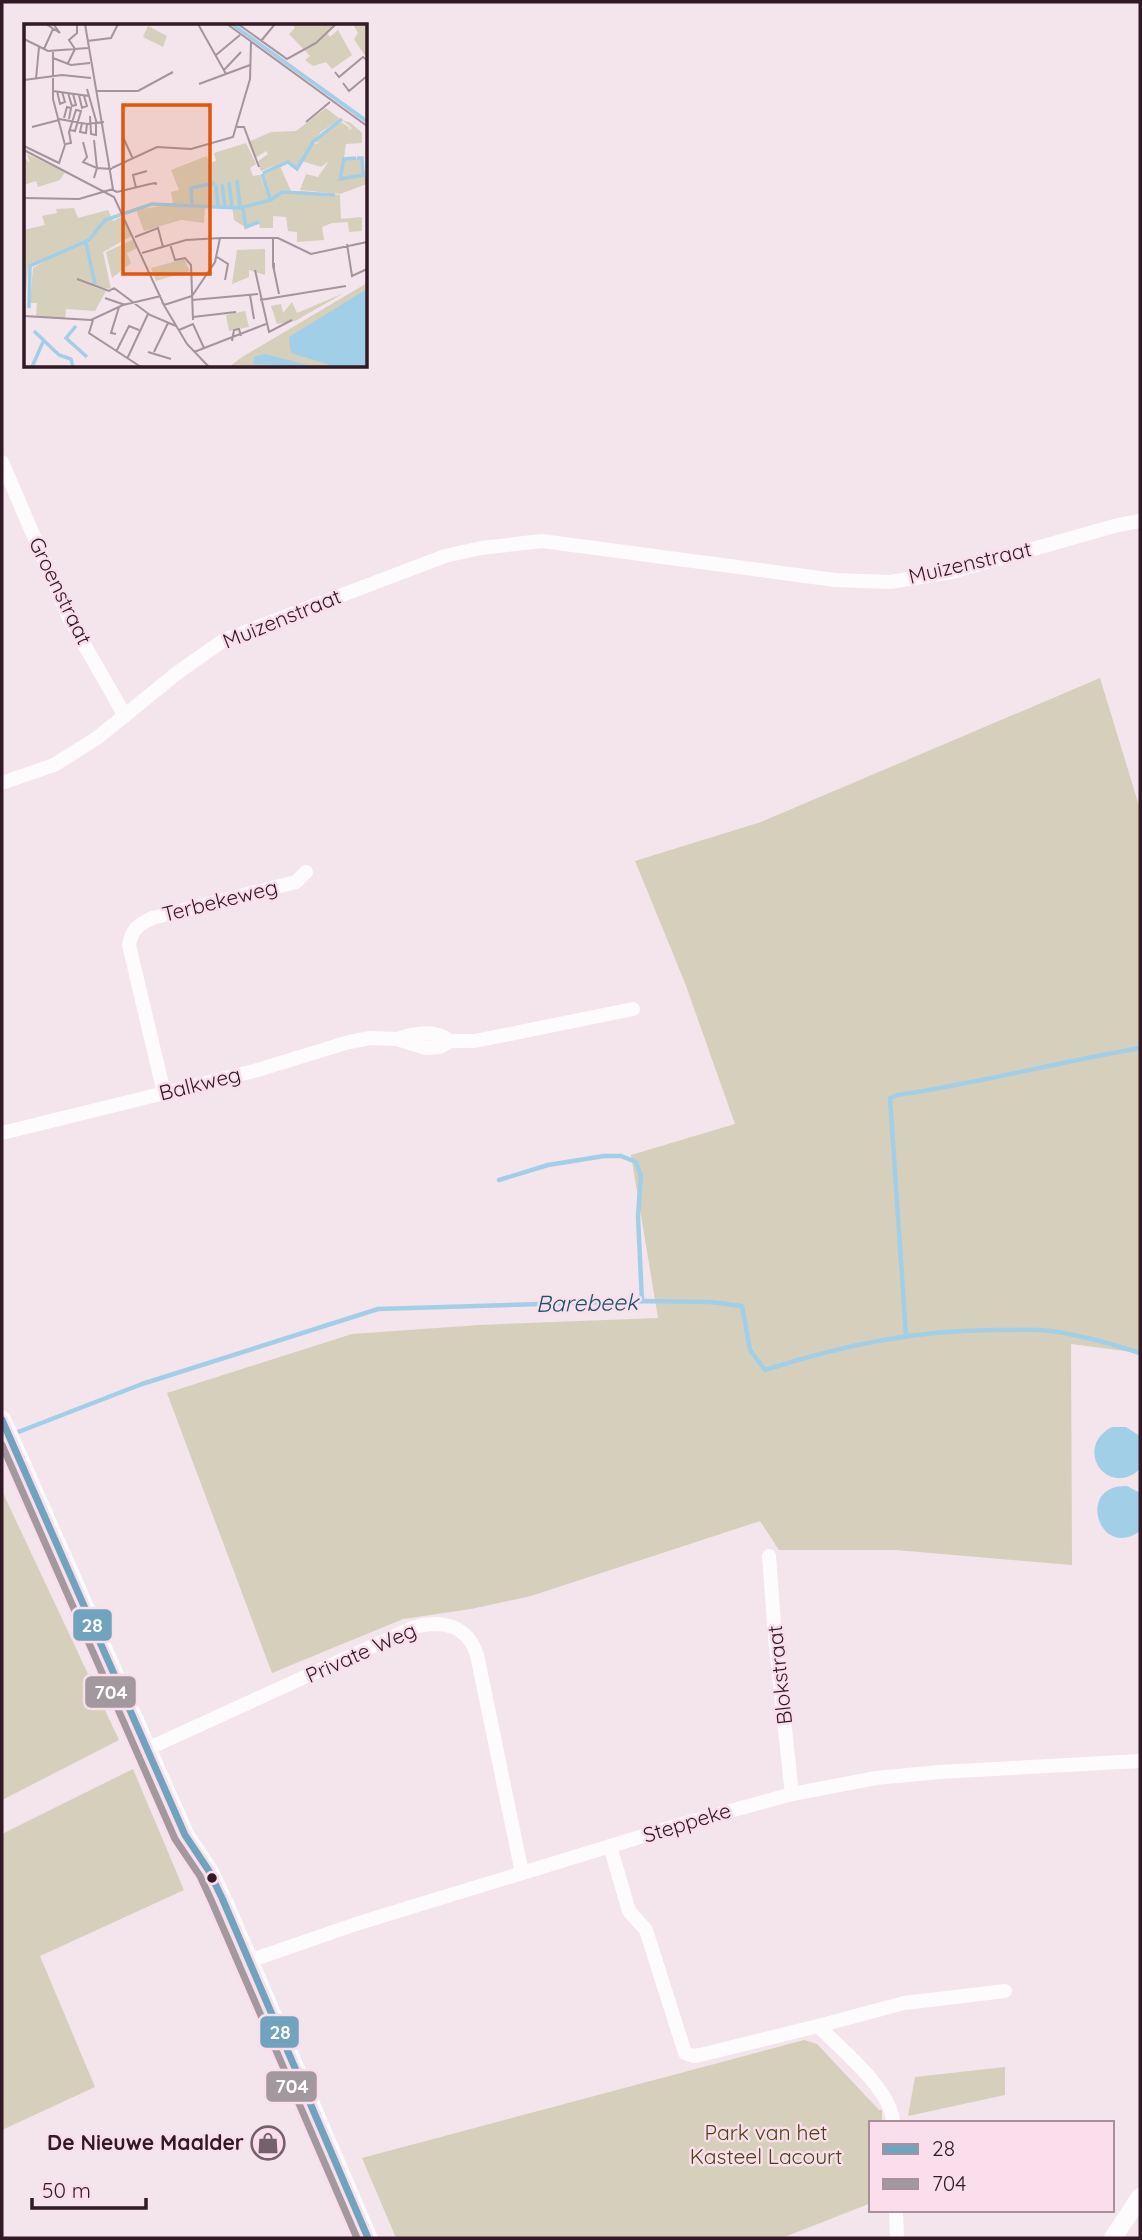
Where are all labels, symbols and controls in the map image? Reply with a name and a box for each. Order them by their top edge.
inset map [24,24,368,368]
street label: Groenstraat [24,533,98,649]
street label: Muizenstraat [906,535,1034,589]
street label: Muizenstraat [219,583,345,654]
street label: Terbekeweg [159,873,280,927]
street label: Balkweg [156,1060,243,1106]
water label: Barebeek [535,1287,640,1318]
line badge: 28 [72,1608,113,1642]
text: 28 [81,1613,103,1637]
street label: Private Weg [301,1616,420,1688]
street label: Blokstraat [761,1624,797,1726]
line badge: 704 [84,1675,137,1709]
text: 704 [94,1680,128,1704]
street label: Steppeke [640,1796,734,1848]
unlabelled marker [205,1871,219,1885]
line badge: 28 [259,2015,300,2049]
text: 28 [269,2020,291,2044]
line badge: 704 [265,2070,318,2103]
text: 704 [275,2074,309,2098]
park label: Park van het Kasteel Lacourt [690,2119,842,2169]
legend [869,2121,1114,2212]
shop icon: De Nieuwe Maalder [249,2124,287,2162]
place label: De Nieuwe Maalder [47,2129,244,2155]
text: 28 [932,2135,955,2161]
scale bar [32,2166,145,2210]
text: 704 [932,2170,966,2196]
text: 50 m [42,2177,91,2203]

